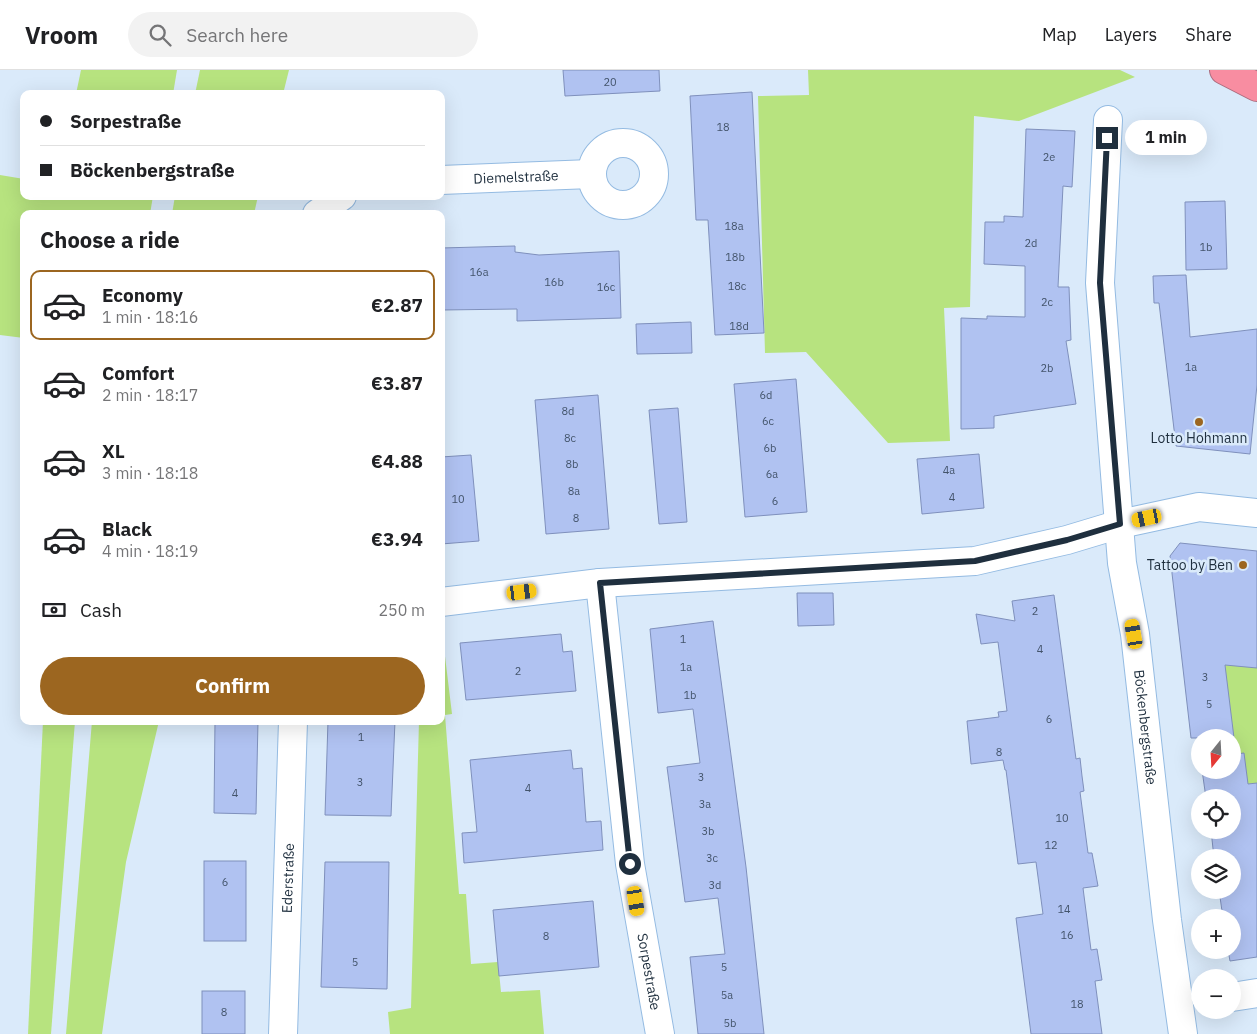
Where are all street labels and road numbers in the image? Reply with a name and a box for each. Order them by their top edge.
street label: Diemelstraße [473,166,559,188]
street label: Böckenbergstraße [1130,669,1161,786]
street label: Ederstraße [278,843,298,913]
street label: Sorpestraße [633,932,665,1012]

